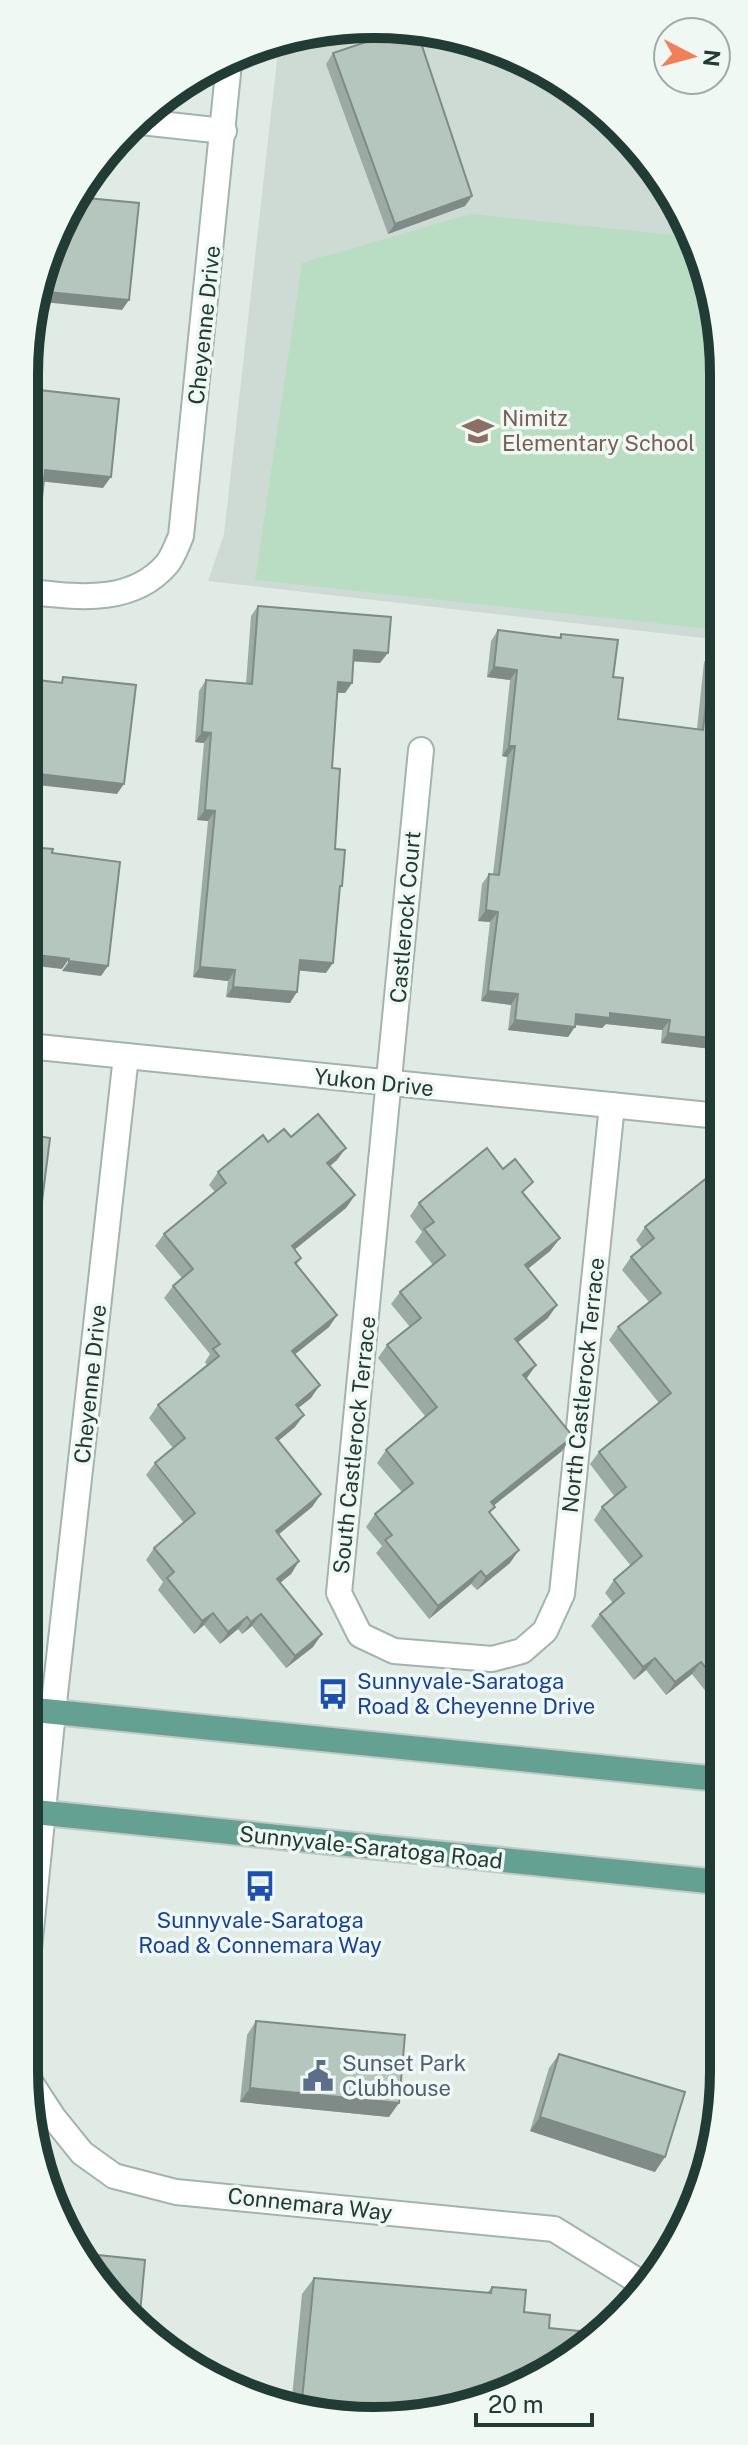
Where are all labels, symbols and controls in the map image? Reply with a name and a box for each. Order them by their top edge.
north arrow [652,16,732,96]
text: N [698,48,726,68]
street label: Cheyenne Drive [183,244,225,406]
place label: Nimitz Elementary School [502,405,695,456]
school or university icon: Nimitz Elementary School [461,414,495,448]
street label: Castlerock Court [385,830,425,1004]
street label: Yukon Drive [313,1063,435,1101]
street label: North Castlerock Terrace [557,1256,609,1514]
street label: Cheyenne Drive [69,1303,111,1465]
street label: South Castlerock Terrace [328,1315,380,1575]
place label: Sunnyvale-Saratoga Road & Cheyenne Drive [357,1668,595,1719]
bus stop icon: Sunnyvale-Saratoga Road & Cheyenne Drive [316,1677,350,1711]
street label: Sunnyvale-Saratoga Road [238,1820,504,1874]
bus stop icon: Sunnyvale-Saratoga Road & Connemara Way [243,1869,277,1903]
place label: Sunnyvale-Saratoga Road & Connemara Way [138,1907,382,1958]
place label: Sunset Park Clubhouse [342,2050,466,2101]
public building icon: Sunset Park Clubhouse [301,2059,335,2093]
street label: Connemara Way [226,2182,394,2226]
scale bar [476,2377,592,2427]
text: 20 m [488,2390,544,2418]

